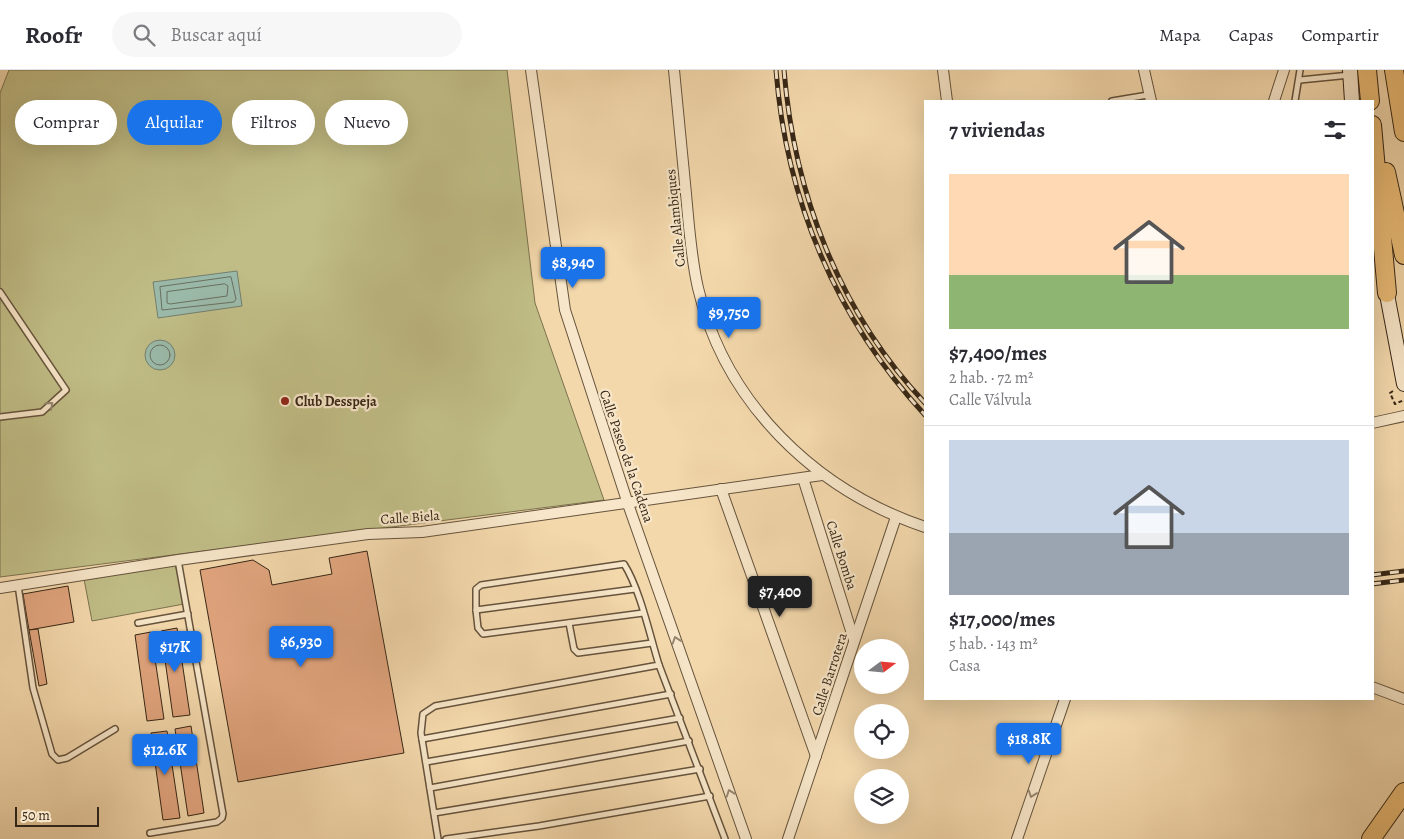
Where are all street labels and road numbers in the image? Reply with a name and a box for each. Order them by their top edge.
street label: Calle Alambiques [661,168,690,268]
street label: Calle Paseo de la Cadena [595,387,658,526]
street label: Calle Biela [380,506,441,529]
street label: Calle Bomba [821,518,862,593]
street label: Calle Barrotera [807,630,852,718]

